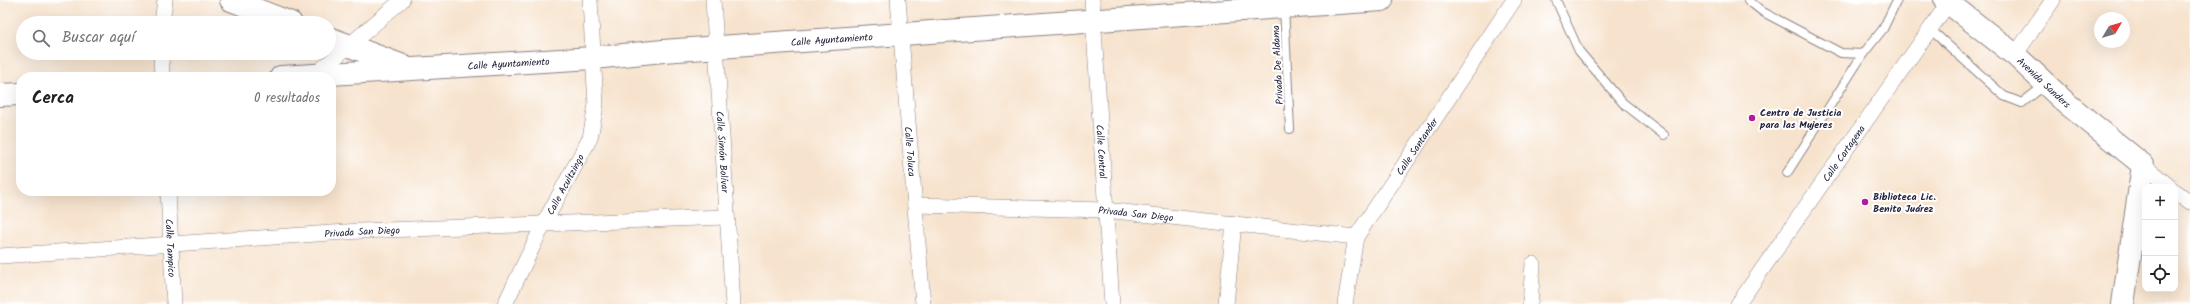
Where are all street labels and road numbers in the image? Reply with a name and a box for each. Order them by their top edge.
street label: Privada De Aldama [1268,25,1288,105]
street label: Calle Ayuntamiento [790,29,874,51]
street label: Calle Ayuntamiento [467,54,551,75]
street label: Avenida Sanders [2013,54,2074,113]
street label: Calle Simón Bolívar [711,110,733,194]
street label: Calle Santander [1392,114,1443,179]
street label: Calle Cartagena [1819,122,1870,185]
street label: Calle Central [1091,124,1111,180]
street label: Calle Toluca [899,126,920,178]
street label: Calle Acultzingo [543,151,589,218]
street label: Privada San Diego [1098,203,1175,226]
street label: Calle Tampico [160,218,180,278]
street label: Privada San Diego [324,222,401,242]

